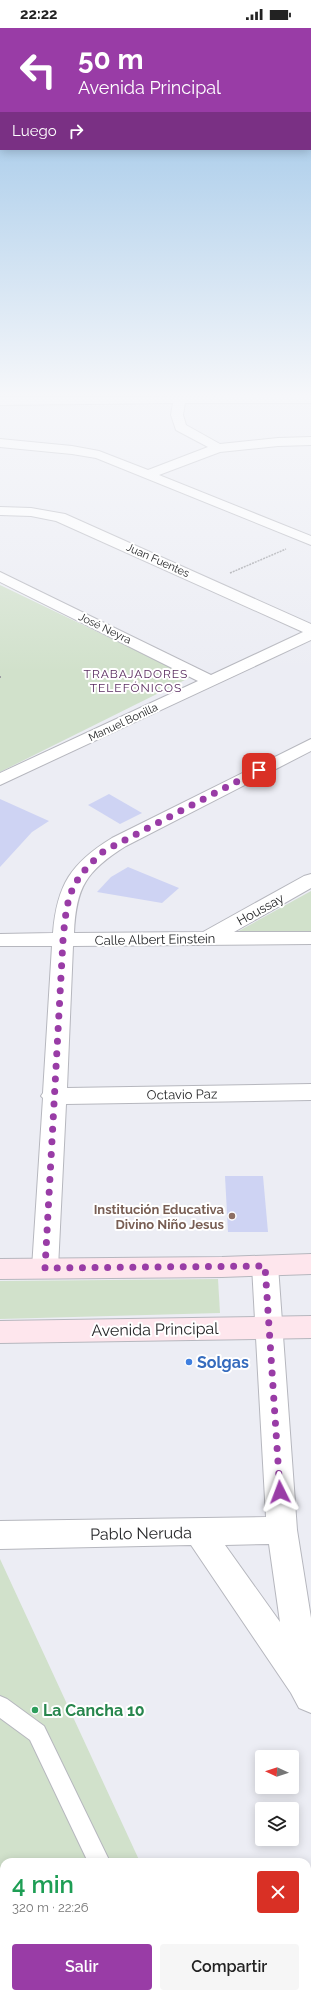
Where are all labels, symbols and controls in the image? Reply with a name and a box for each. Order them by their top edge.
text: 22:22 [20,5,58,23]
text: 50 m [78,43,144,76]
icon: left [12,44,64,96]
text: Avenida Principal [78,77,221,98]
icon: right [65,120,87,142]
text: Luego [12,122,57,140]
street label: Juan Fuentes [124,541,191,580]
street label: José Neyra [76,610,133,647]
district label: TRABAJADORES TELEFÓNICOS [84,667,188,695]
street label: Manuel Bonilla [86,701,160,744]
pin [242,753,276,787]
icon: arrive [248,759,270,781]
street label: Houssay [234,890,286,928]
street label: Calle Albert Einstein [95,931,215,948]
street label: Octavio Paz [147,1086,217,1103]
place label: Institución Educativa Divino Niño Jesus [94,1202,225,1232]
marker: Institución Educativa Divino Niño Jesus [227,1211,237,1221]
street label: Avenida Principal [91,1319,219,1340]
place label: Solgas [197,1353,249,1372]
marker: Solgas [184,1357,194,1367]
position arrow [259,1471,301,1513]
street label: Pablo Neruda [90,1523,192,1544]
place label: La Cancha 10 [43,1701,145,1720]
marker: La Cancha 10 [30,1705,40,1715]
north arrow [255,1750,299,1794]
map controls [255,1750,299,1846]
button: layers [255,1802,299,1846]
text: 4 min [12,1870,74,1899]
button: close [257,1871,299,1913]
text: 320 m · 22:26 [12,1900,89,1915]
button: Salir [12,1944,152,1990]
button: Compartir [160,1944,299,1990]

